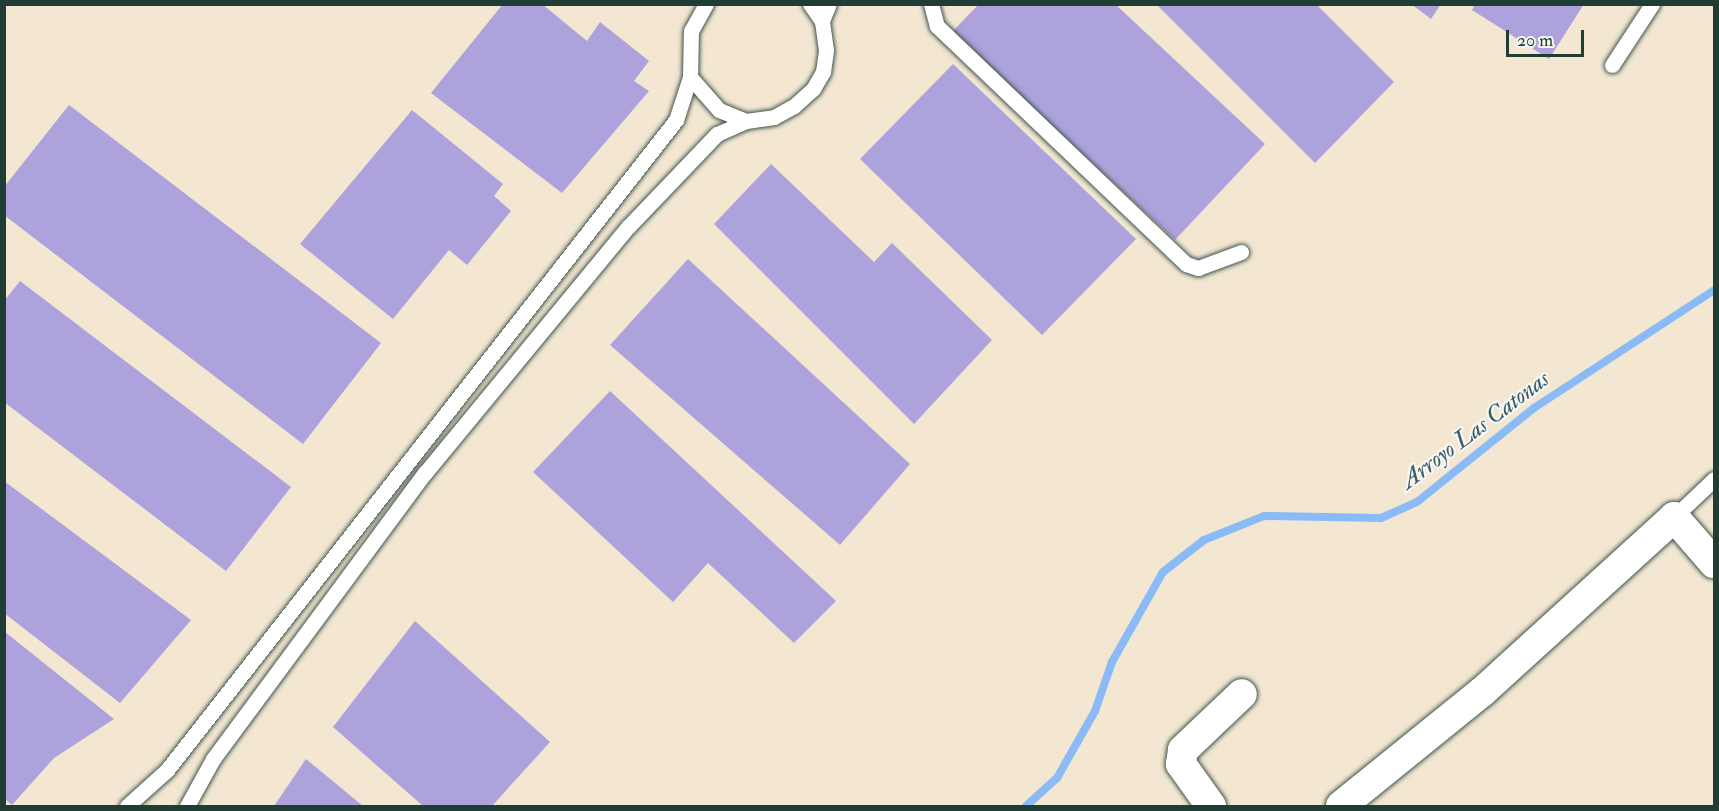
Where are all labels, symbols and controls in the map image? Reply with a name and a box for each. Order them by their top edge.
scale bar [1509,18,1587,56]
text: 20 m [1517,29,1553,52]
water label: Arroyo Las Catonas [1395,365,1555,495]

